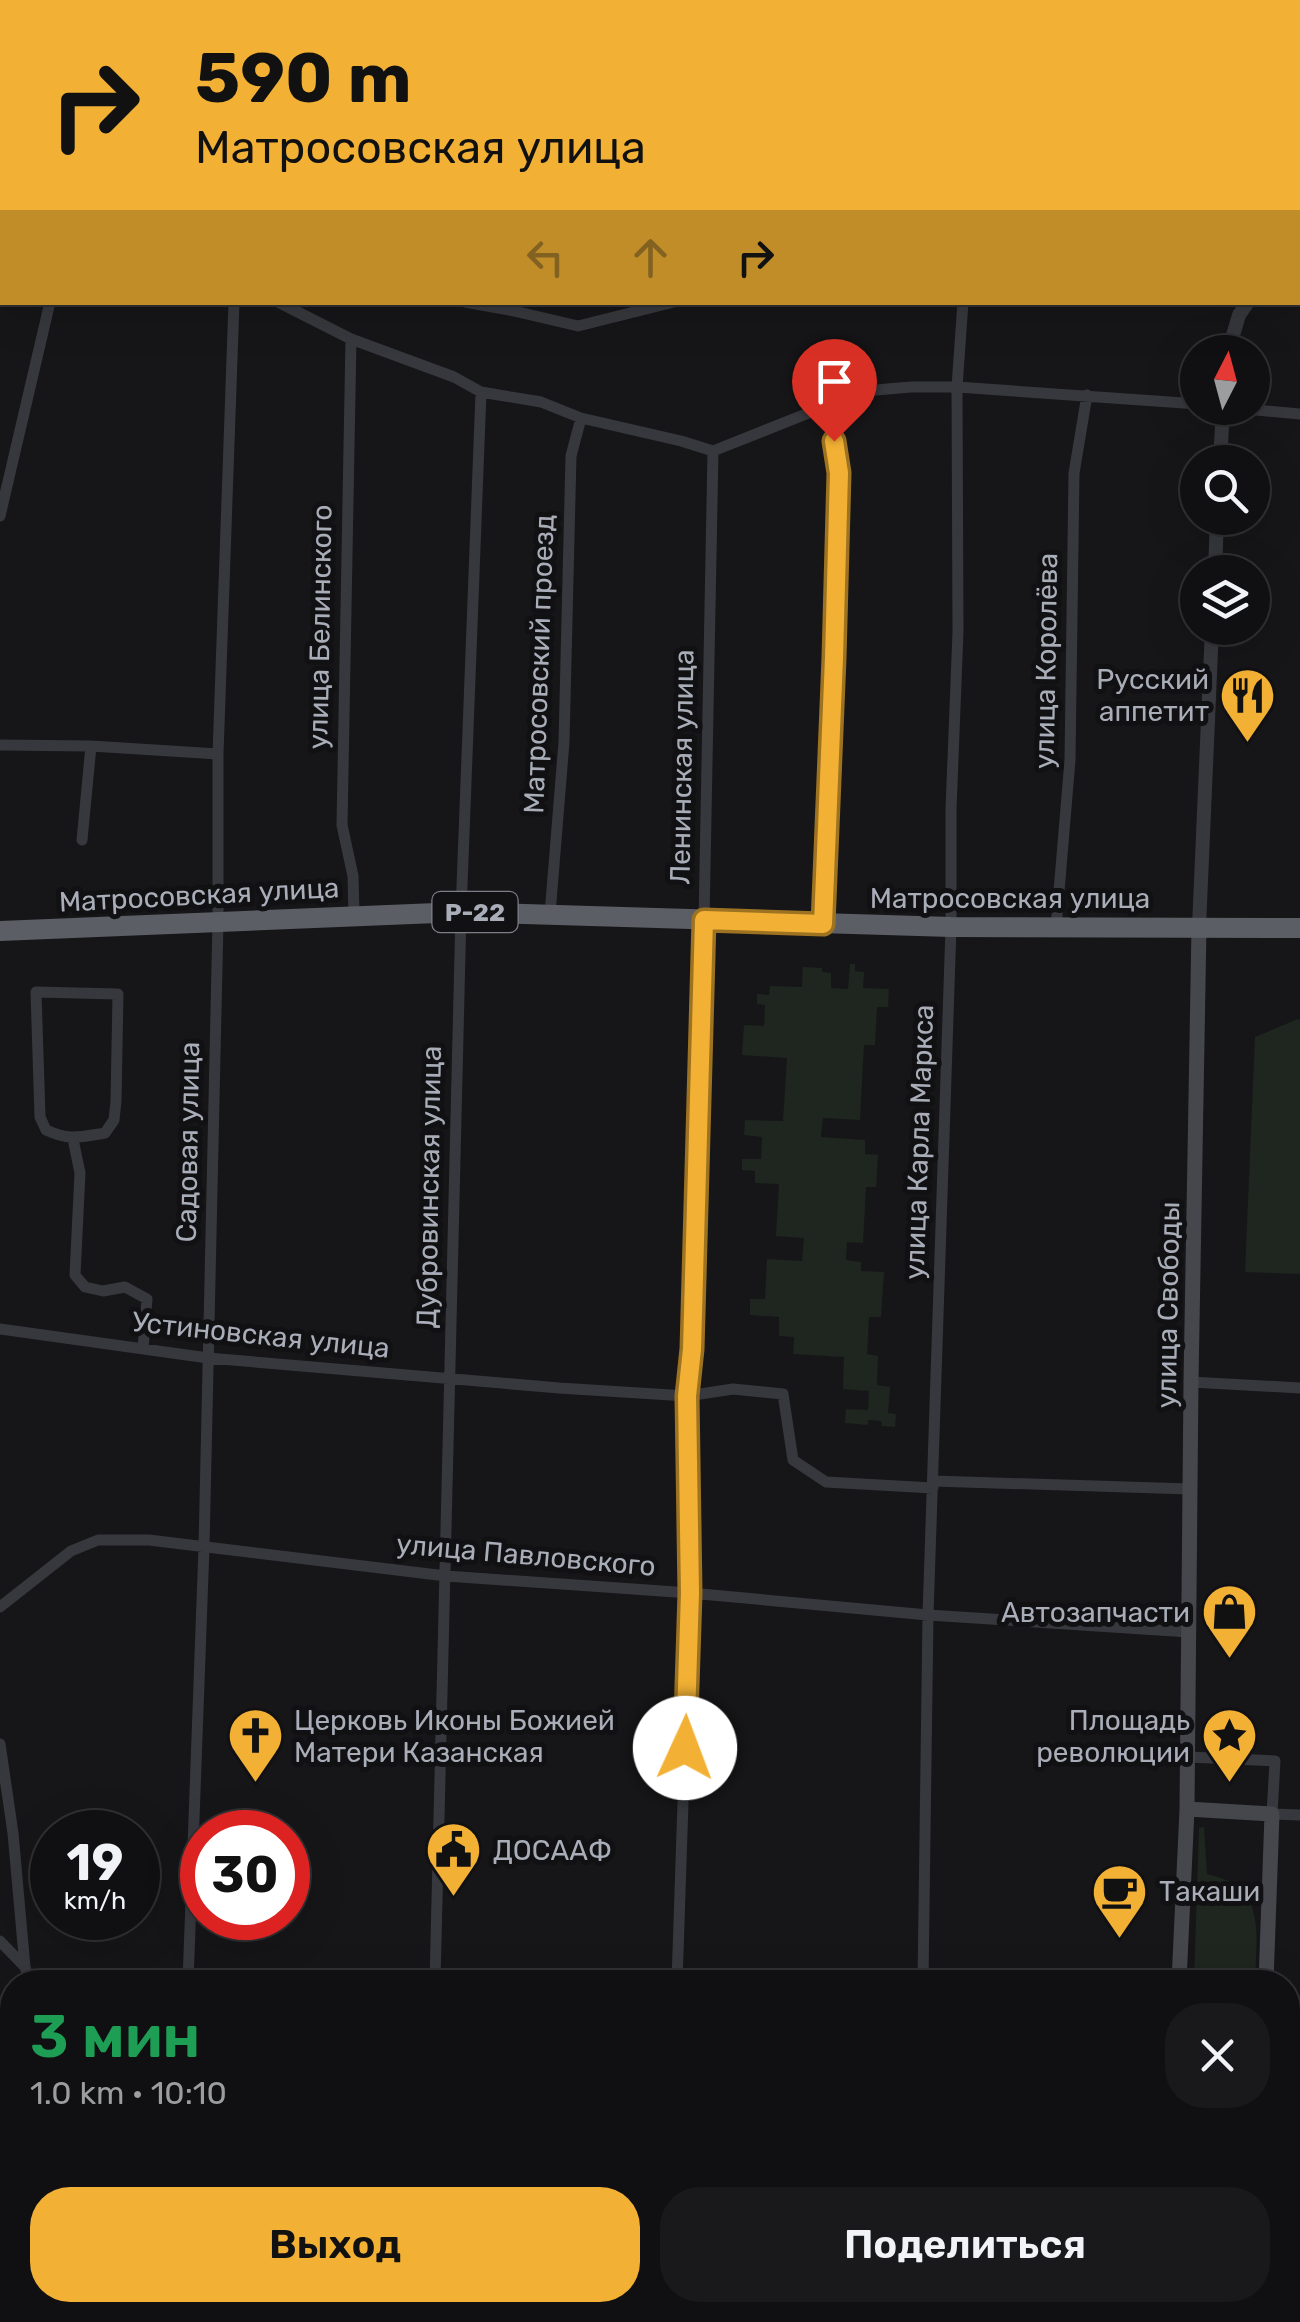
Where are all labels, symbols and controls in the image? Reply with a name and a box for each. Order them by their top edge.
text: 590 m [195,37,412,120]
icon: right [30,40,160,170]
text: Матросовская улица [195,121,646,174]
icon: left [518,230,573,285]
icon: ahead [623,230,678,285]
icon: right [728,230,783,285]
north arrow [1180,335,1270,425]
map controls [1180,335,1270,645]
pin [792,339,877,442]
icon: arrive [807,354,862,409]
button: search [1180,445,1270,535]
street label: улица Белинского [301,504,339,750]
street label: Матросовский проезд [517,514,561,814]
street label: улица Королёва [1028,553,1064,769]
button: layers [1180,555,1270,645]
street label: Ленинская улица [663,649,701,885]
place label: Русский аппетит [1096,663,1209,728]
restaurant icon: Русский аппетит [1218,665,1278,744]
street label: Матросовская улица [58,871,340,919]
street label: Матросовская улица [870,882,1150,915]
road number: Р-22 [432,892,518,932]
street label: улица Карла Маркса [898,1004,940,1280]
street label: Садовая улица [170,1041,206,1243]
street label: Дубровинская улица [410,1045,448,1329]
street label: улица Свободы [1150,1201,1186,1409]
street label: Устиновская улица [131,1305,391,1365]
street label: улица Павловского [395,1527,657,1583]
shop icon: Автозапчасти [1199,1582,1259,1661]
place label: Автозапчасти [1001,1596,1190,1629]
position arrow [633,1696,737,1800]
place label: Церковь Иконы Божией Матери Казанская [294,1704,615,1769]
place label: Площадь революции [1036,1704,1190,1769]
church icon: Церковь Иконы Божией Матери Казанская [225,1706,285,1785]
place icon: Площадь революции [1199,1706,1259,1785]
speed limit sign: 30 [180,1810,310,1940]
public building icon: ДОСААФ [424,1820,484,1899]
text: 19 [67,1833,123,1893]
place label: ДОСААФ [493,1834,612,1867]
cafe icon: Такаши [1090,1861,1150,1940]
place label: Такаши [1159,1875,1260,1908]
text: km/h [64,1886,126,1915]
text: 3 мин [30,2001,200,2072]
button: close [1165,2003,1270,2108]
text: 1.0 km · 10:10 [30,2074,227,2112]
button: Выход [30,2187,640,2302]
button: Поделиться [660,2187,1270,2302]

